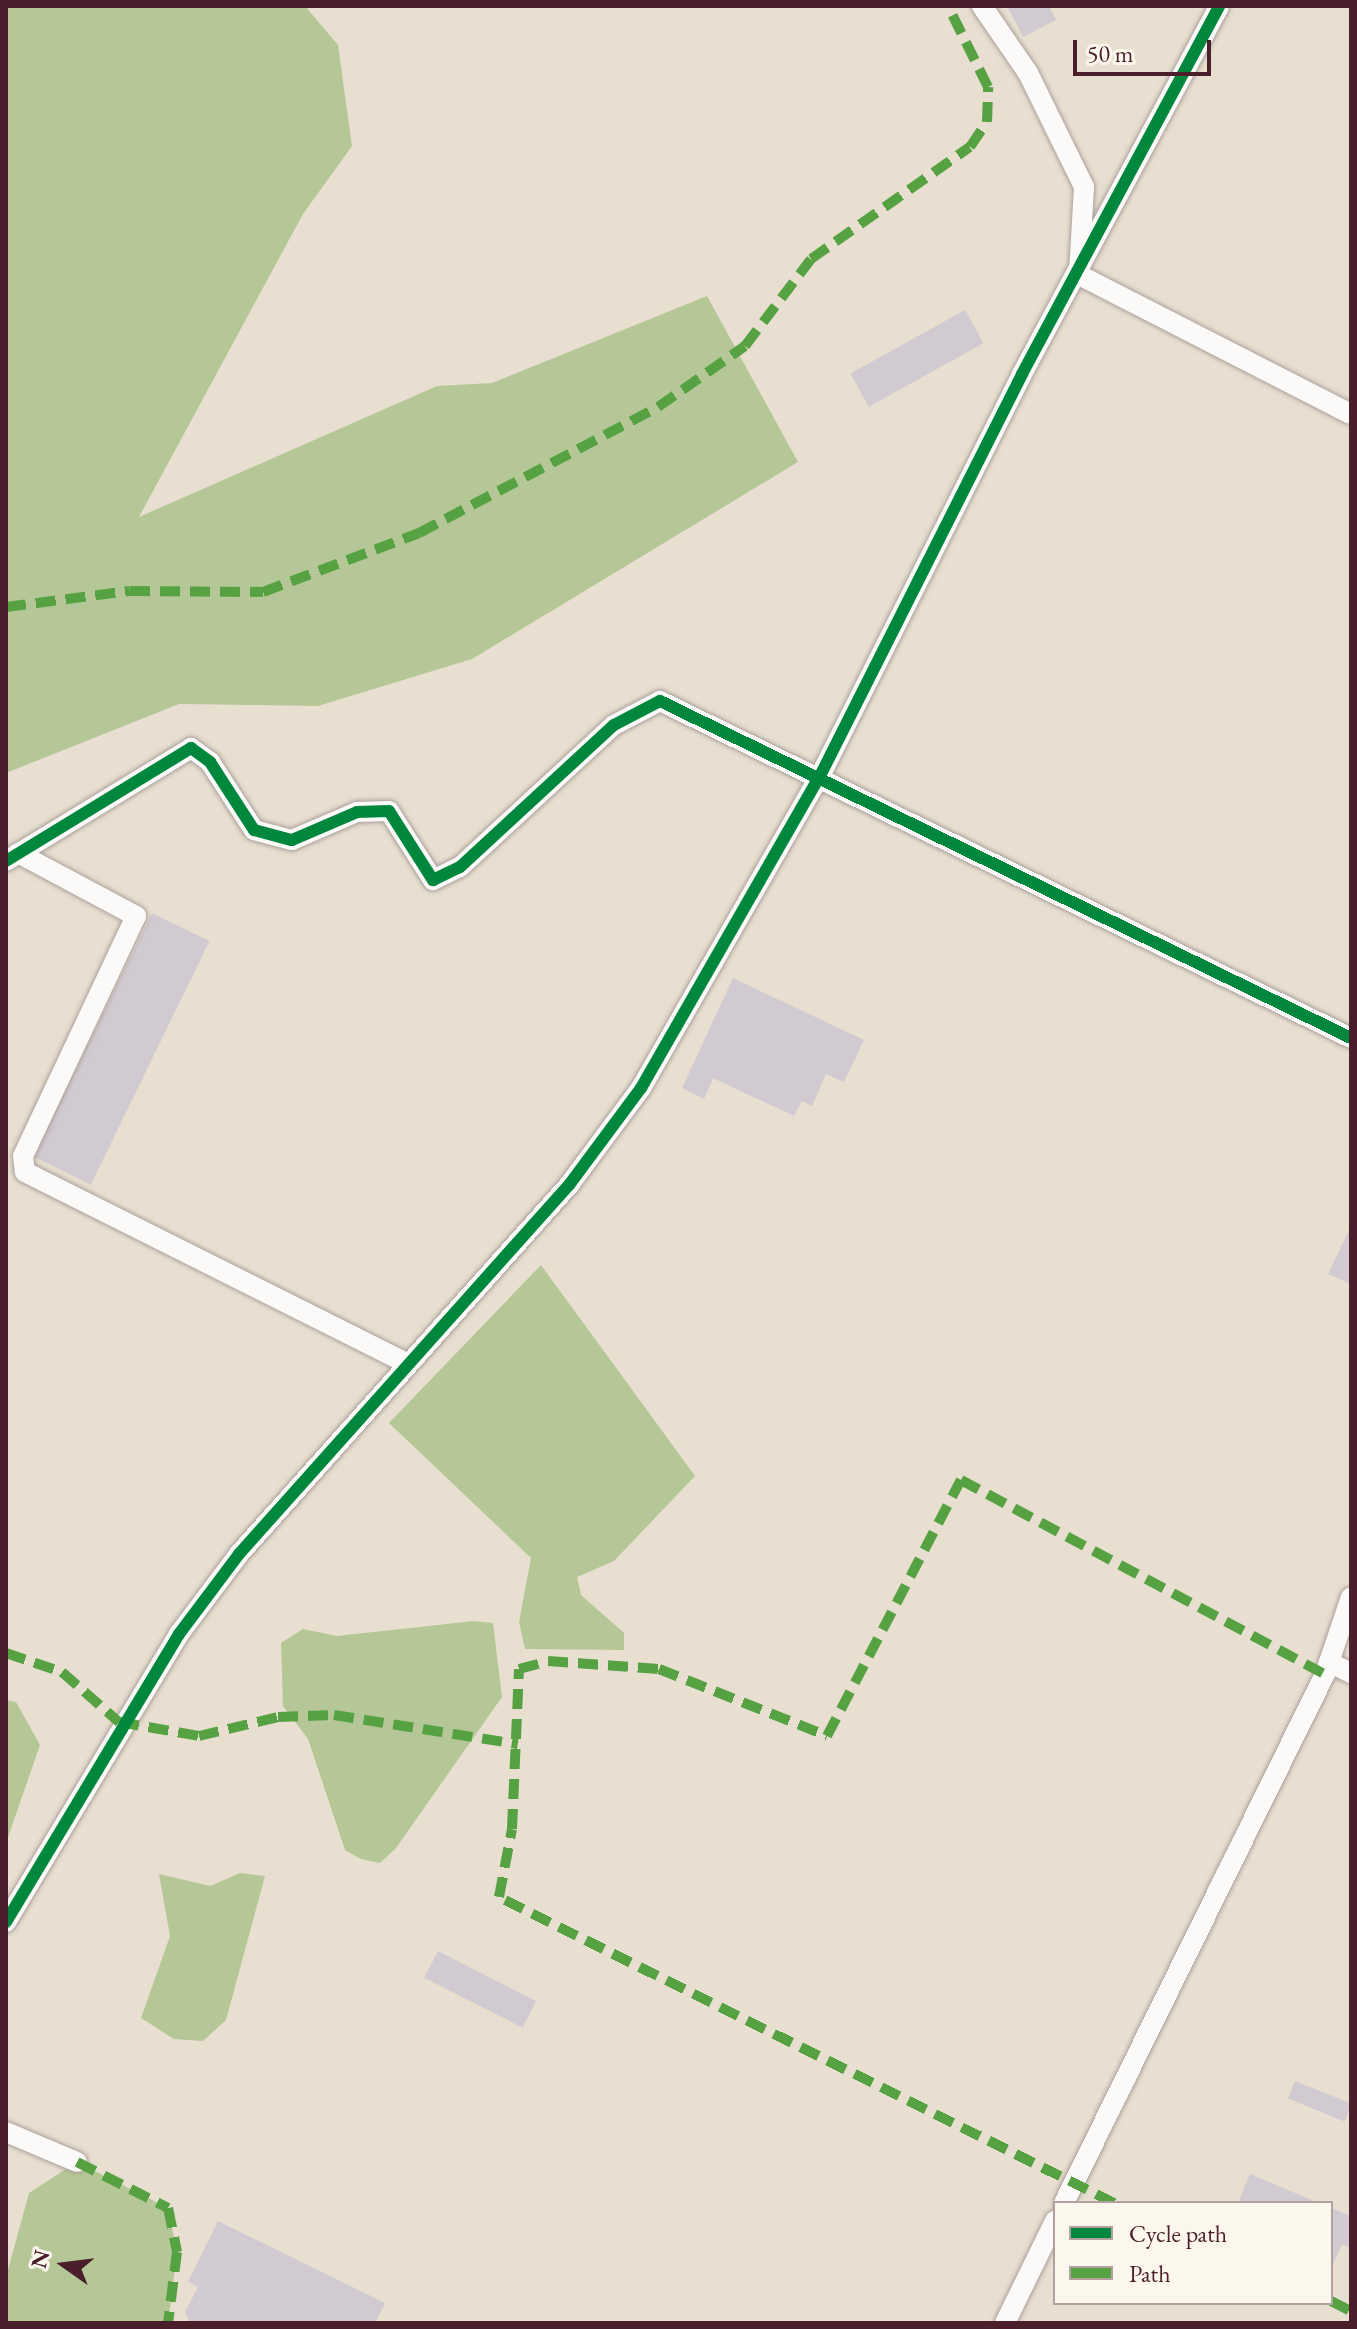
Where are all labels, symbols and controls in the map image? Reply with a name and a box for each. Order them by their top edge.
scale bar [1077,24,1215,74]
text: 50 m [1087,38,1134,69]
legend [1053,2201,1333,2305]
text: Cycle path [1129,2218,1227,2249]
north arrow [24,2225,104,2305]
text: N [24,2247,56,2271]
text: Path [1129,2258,1171,2289]

